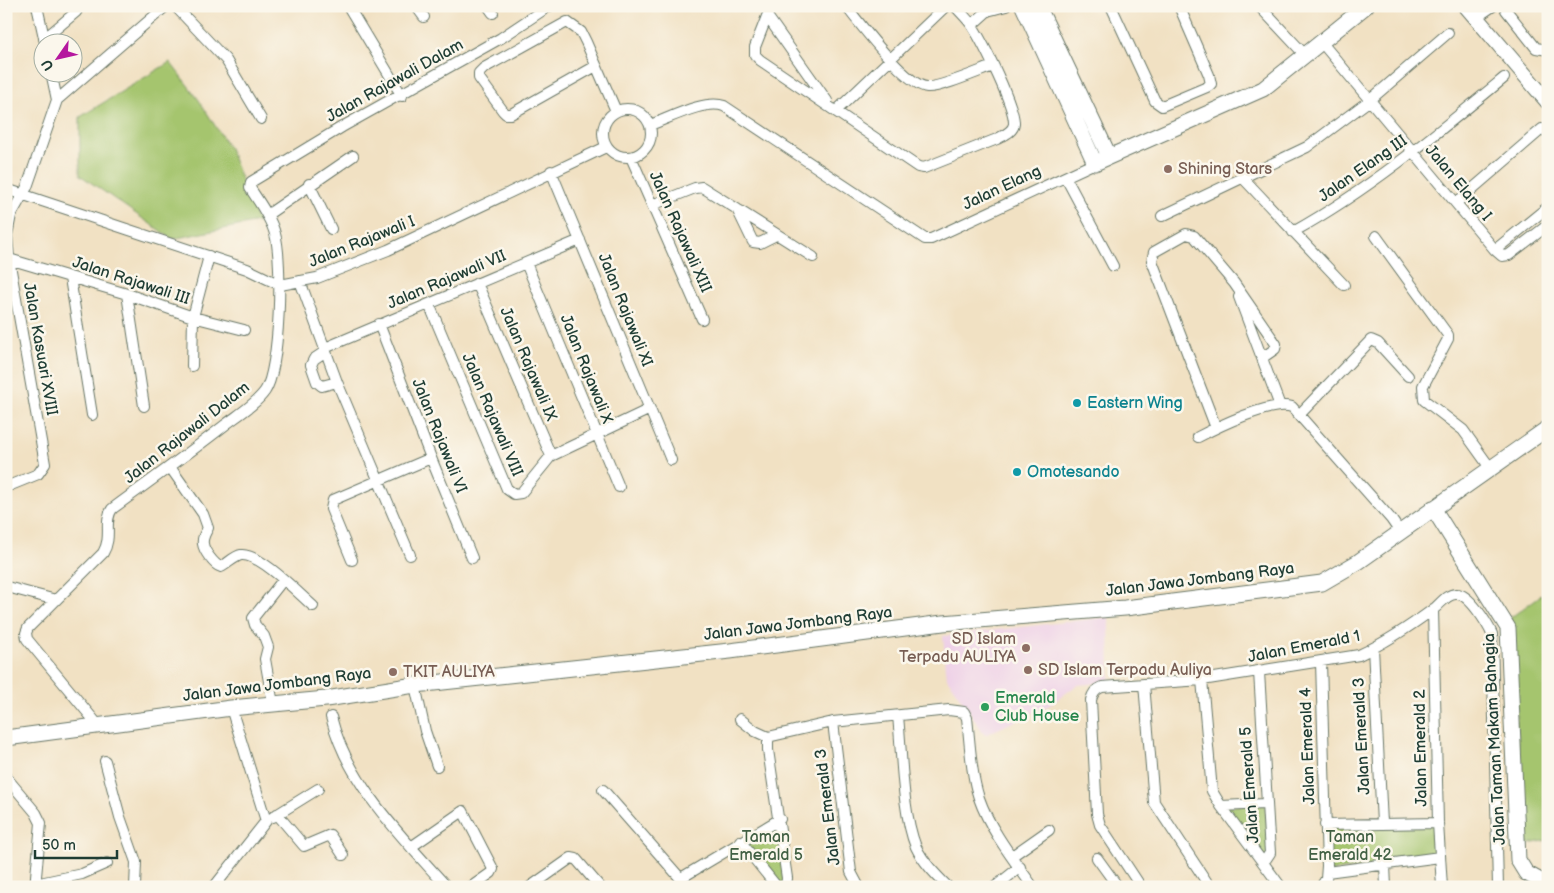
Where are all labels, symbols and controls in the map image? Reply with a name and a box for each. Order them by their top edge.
north arrow [32,32,82,82]
street label: Jalan Rajawali Dalam [323,35,467,127]
text: U [38,56,57,74]
street label: Jalan Elang III [1315,132,1411,206]
street label: Jalan Elang I [1421,141,1495,225]
place label: Shining Stars [1178,160,1272,179]
street label: Jalan Elang [960,162,1044,214]
marker: Shining Stars [1162,163,1174,175]
street label: Jalan Rajawali XIII [645,169,715,296]
street label: Jalan Rajawali I [306,212,418,272]
street label: Jalan Rajawali VII [385,246,509,314]
street label: Jalan Rajawali XI [594,251,656,370]
street label: Jalan Rajawali III [70,253,192,309]
street label: Jalan Kasuari XVIII [19,281,61,417]
street label: Jalan Rajawali IX [496,304,561,425]
street label: Jalan Rajawali X [556,312,617,427]
street label: Jalan Rajawali VIII [457,351,527,479]
street label: Jalan Rajawali VI [407,376,471,496]
street label: Jalan Rajawali Dalam [121,378,253,488]
place label: Eastern Wing [1087,394,1183,413]
marker: Eastern Wing [1071,397,1083,409]
place label: Omotesando [1027,463,1120,482]
marker: Omotesando [1011,466,1023,478]
street label: Jalan Jawa Jombang Raya [1105,559,1295,601]
street label: Jalan Jawa Jombang Raya [703,603,893,645]
street label: Jalan Emerald 1 [1246,627,1362,667]
place label: SD Islam Terpadu AULIYA [899,630,1016,667]
street label: Jalan Taman Makam Bahagia [1480,633,1510,845]
marker: SD Islam Terpadu AULIYA [1020,642,1032,654]
place label: SD Islam Terpadu Auliya [1038,661,1212,680]
place label: TKIT AULIYA [403,663,495,682]
street label: Jalan Jawa Jombang Raya [182,664,372,706]
marker: SD Islam Terpadu Auliya [1022,664,1034,676]
marker: TKIT AULIYA [387,666,399,678]
street label: Jalan Emerald 3 [1349,677,1375,795]
street label: Jalan Emerald 4 [1296,687,1320,805]
place label: Emerald Club House [995,689,1080,726]
street label: Jalan Emerald 2 [1410,689,1432,807]
marker: Emerald Club House [979,701,991,713]
street label: Jalan Emerald 5 [1236,726,1264,844]
street label: Jalan Emerald 3 [811,747,845,866]
scale bar [35,828,118,860]
park label: Taman Emerald 5 [729,828,803,865]
park label: Taman Emerald 42 [1308,828,1393,865]
text: 50 m [42,836,76,855]

